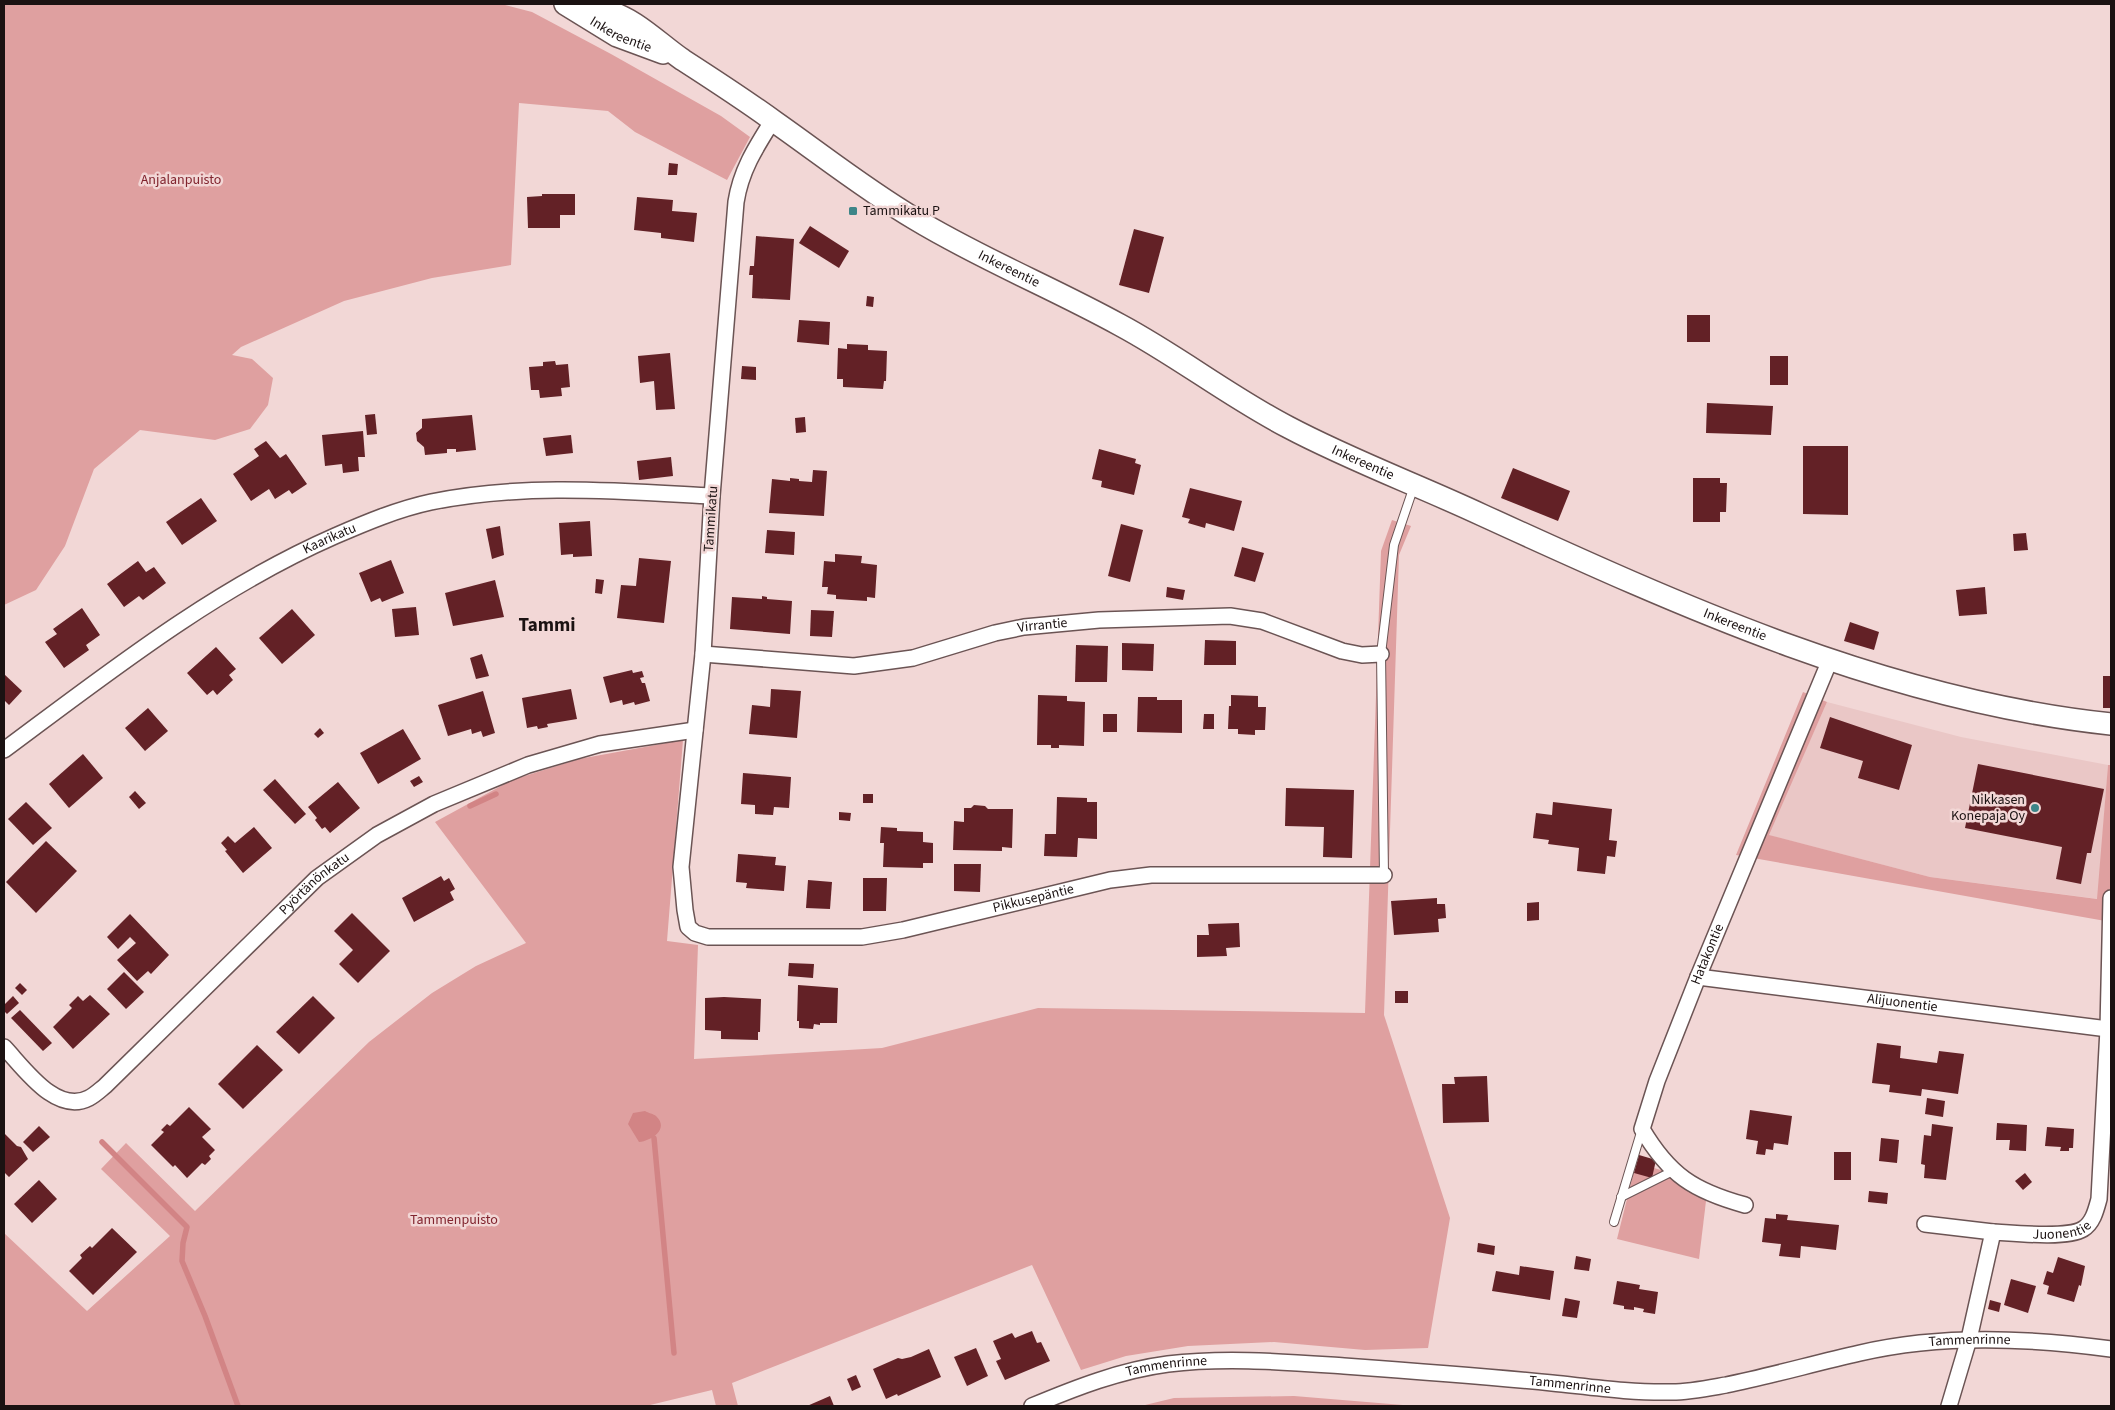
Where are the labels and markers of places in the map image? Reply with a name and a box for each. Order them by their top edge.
place label: Tammikatu P [863,201,940,221]
marker: Tammikatu P [847,205,859,217]
place label: Nikkasen Konepaja Oy [1951,790,2025,826]
marker: Nikkasen Konepaja Oy [2029,802,2041,814]

